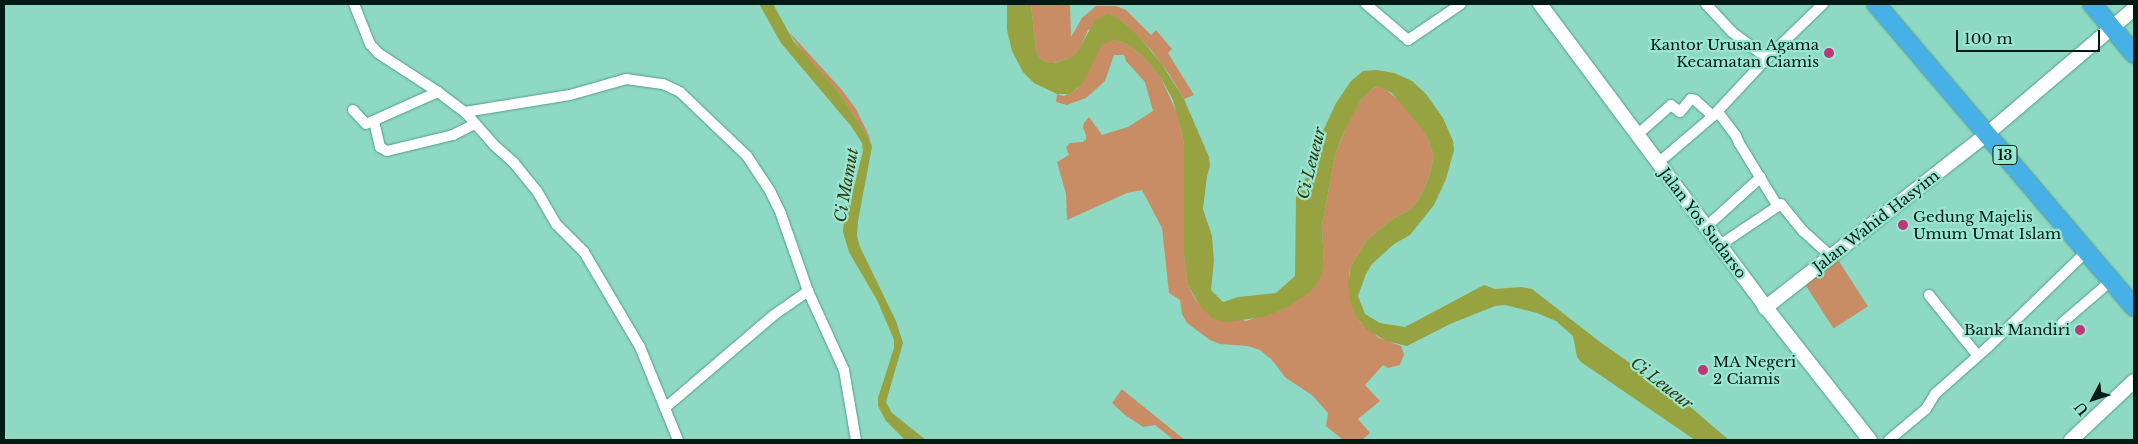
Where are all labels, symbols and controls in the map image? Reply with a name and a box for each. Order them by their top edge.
scale bar [1958,20,2102,52]
text: 100 m [1964,29,2013,48]
place label: Kantor Urusan Agama Kecamatan Ciamis [1649,35,1819,70]
marker: Kantor Urusan Agama Kecamatan Ciamis [1823,47,1835,59]
water label: Ci Leueur [1293,125,1329,201]
road number: 13 [1991,144,2019,166]
water label: Ci Mamut [830,146,862,224]
street label: Jalan Yos Sudarso [1656,164,1750,282]
street label: Jalan Wahid Hasyim [1809,166,1943,276]
place label: Gedung Majelis Umum Umat Islam [1913,207,2061,242]
marker: Gedung Majelis Umum Umat Islam [1897,219,1909,231]
place label: Bank Mandiri [1964,321,2070,339]
marker: Bank Mandiri [2074,324,2086,336]
place label: MA Negeri 2 Ciamis [1713,352,1797,387]
water label: Ci Leueur [1627,353,1697,413]
marker: MA Negeri 2 Ciamis [1697,364,1709,376]
north arrow [2068,374,2118,424]
text: U [2071,398,2092,419]

